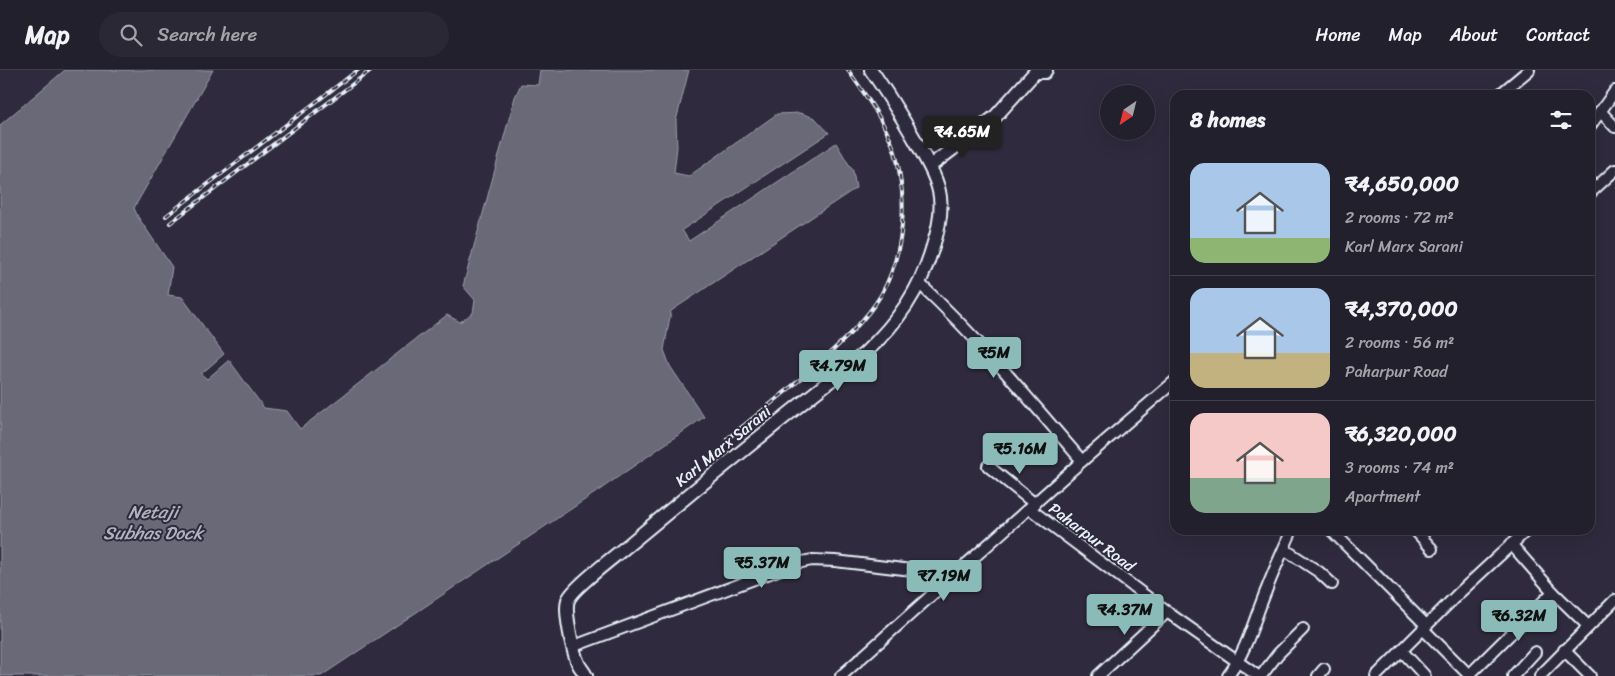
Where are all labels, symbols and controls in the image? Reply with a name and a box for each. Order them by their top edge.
search box [99,12,449,57]
text: Map [25,14,69,56]
text: Search here [157,18,257,51]
text: Home [1316,19,1361,51]
text: Map [1389,19,1422,51]
text: About [1450,19,1498,51]
text: Contact [1526,19,1590,51]
icon: search [117,21,145,49]
north arrow [1100,85,1155,140]
map controls [1100,85,1155,140]
text: 8 homes [1190,101,1265,139]
icon: filters [1547,106,1575,134]
pin: ₹4.65M [921,116,1003,158]
text: ₹4.65M [934,117,990,146]
text: ₹4,650,000 [1345,165,1459,203]
icon: home [1230,183,1290,243]
text: 2 rooms · 72 m² [1345,203,1454,232]
text: Karl Marx Sarani [1345,232,1463,261]
text: ₹4,370,000 [1345,290,1458,328]
icon: home [1230,308,1290,368]
text: 2 rooms · 56 m² [1345,328,1454,357]
pin: ₹5M [970,336,1018,379]
text: ₹5M [978,338,1010,367]
pin: ₹4.79M [797,350,879,392]
text: ₹4.79M [810,351,866,380]
text: Paharpur Road [1345,357,1448,386]
street label: Karl Marx Sarani [668,397,778,494]
text: ₹6,320,000 [1345,415,1457,453]
pin: ₹5.16M [979,432,1061,475]
icon: home [1230,433,1290,493]
text: ₹5.16M [994,434,1046,463]
text: 3 rooms · 74 m² [1345,453,1454,482]
text: Apartment [1345,482,1421,511]
street label: Paharpur Road [1042,494,1143,580]
water label: Netaji Subhas Dock [103,496,205,549]
pin: ₹5.37M [721,546,803,589]
text: ₹5.37M [735,548,789,577]
pin: ₹7.19M [903,560,985,602]
text: ₹7.19M [918,561,970,590]
pin: ₹4.37M [1084,594,1166,636]
text: ₹4.37M [1098,595,1152,624]
pin: ₹6.32M [1478,600,1560,642]
text: ₹6.32M [1492,601,1546,630]

